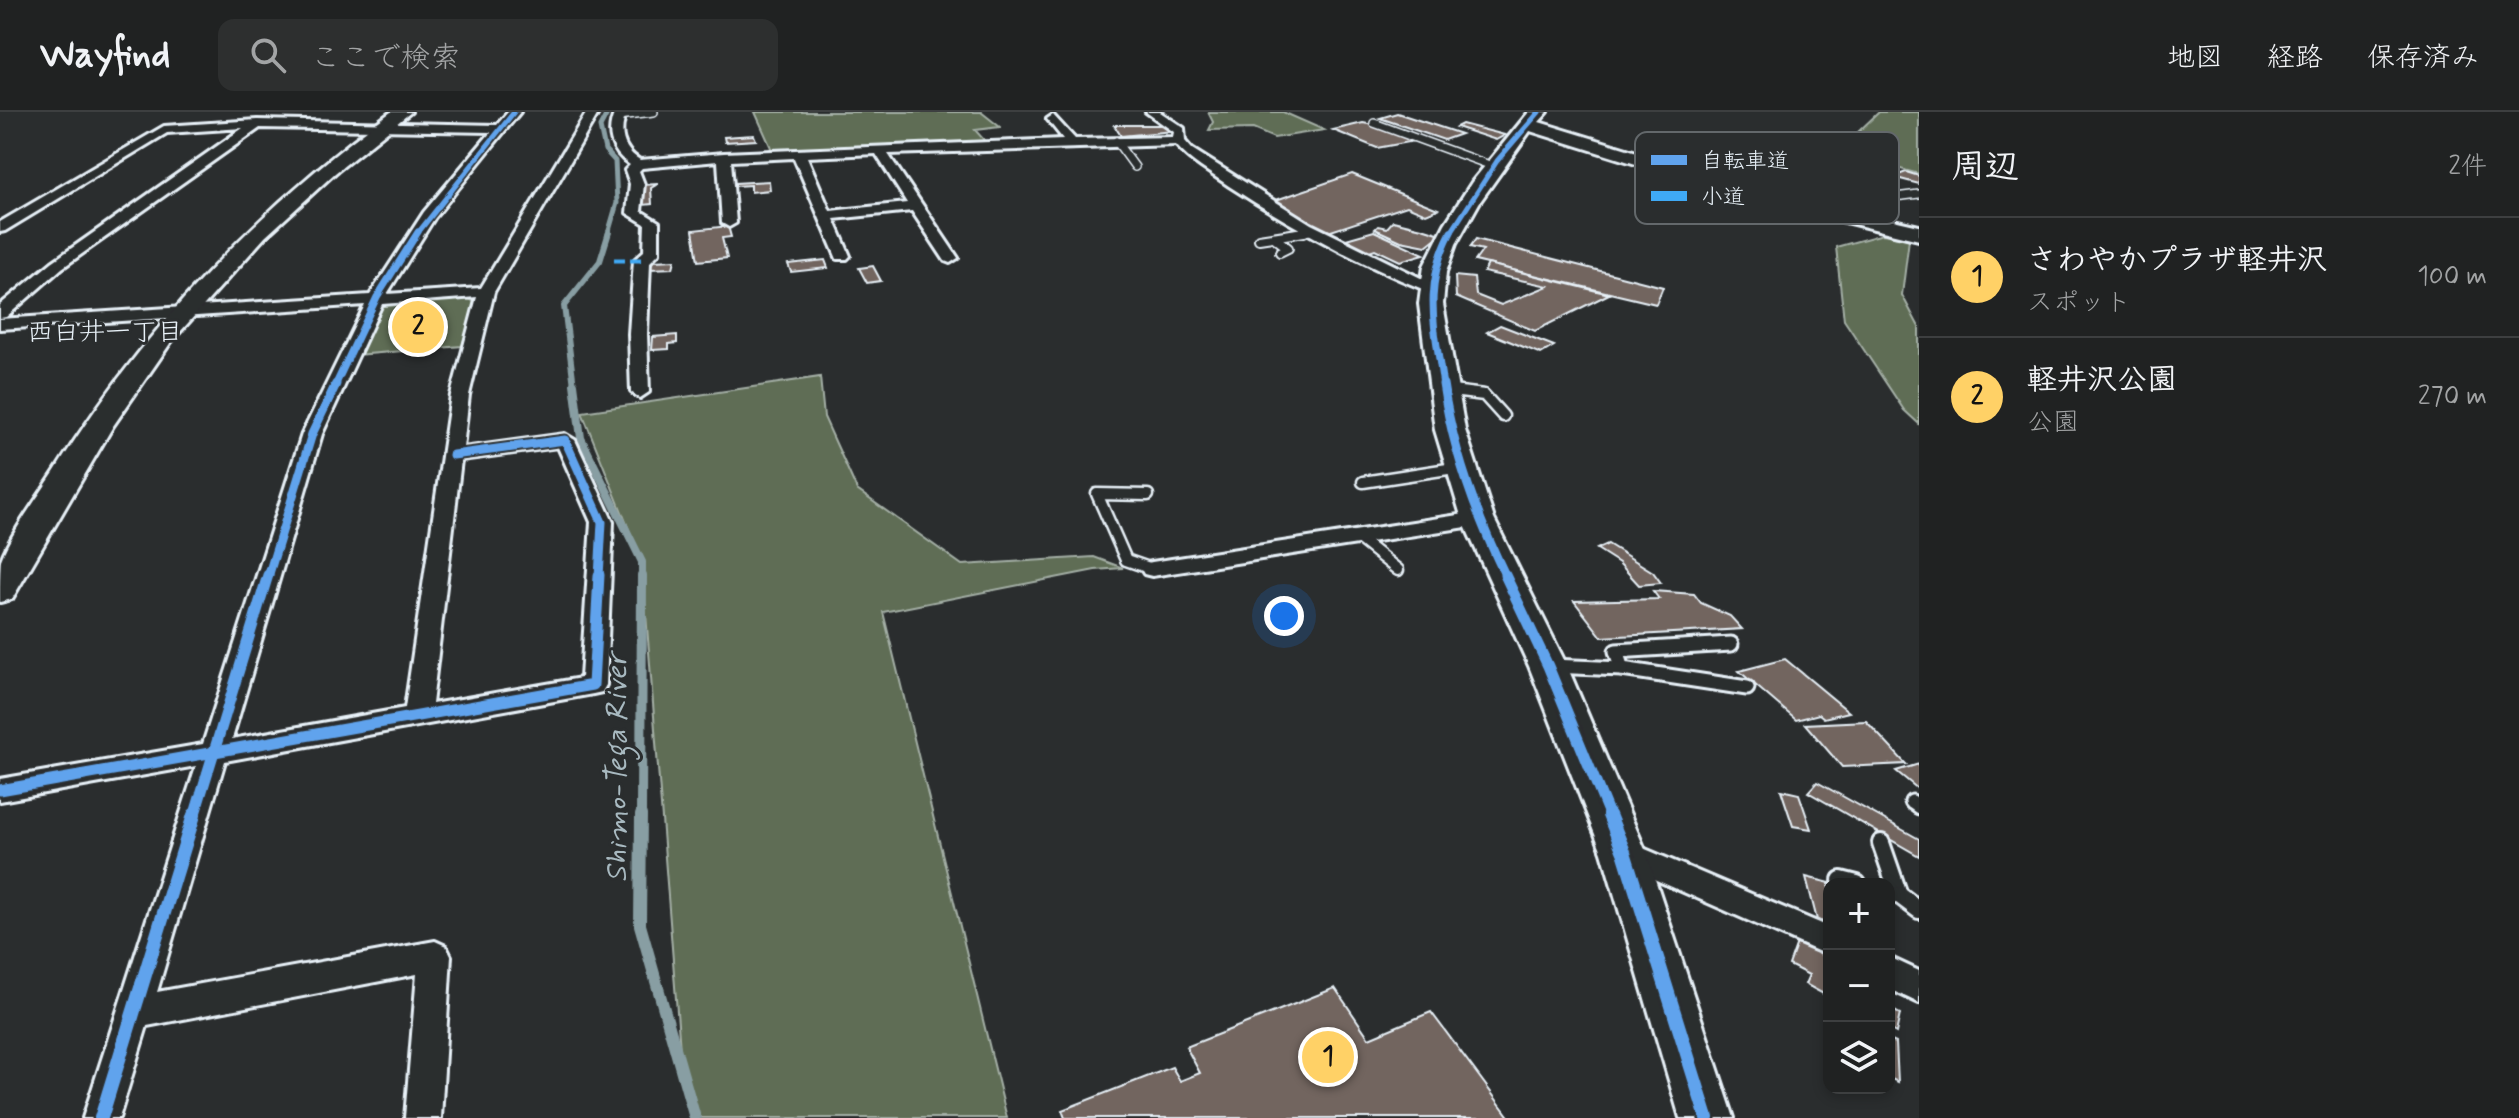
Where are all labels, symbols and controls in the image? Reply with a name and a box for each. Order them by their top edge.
search box [218,19,778,91]
text: Wayfind [40,31,170,80]
icon: search [246,33,290,77]
text: ここで検索 [310,39,460,78]
text: 地図 [2167,40,2223,77]
text: 経路 [2267,40,2323,77]
text: 保存済み [2367,40,2479,77]
legend [1635,132,1899,224]
text: 周辺 [1951,145,2019,190]
text: 自転車道 [1701,148,1789,176]
text: 2件 [2448,150,2487,184]
text: 小道 [1701,184,1745,212]
text: さわやかプラザ軽井沢 [2027,241,2327,280]
text: 1 [1971,260,1983,294]
text: 100 m [2417,260,2487,294]
text: スポット [2027,286,2131,320]
pin: 2 [392,297,444,357]
district label: 西白井一丁目 [27,316,183,350]
text: 軽井沢公園 [2027,361,2177,400]
text: 2 [1971,380,1983,414]
text: 270 m [2418,380,2487,414]
text: 公園 [2027,406,2079,440]
your location [1264,596,1304,636]
water label: Shimo-Tega River [598,650,641,882]
map controls [1823,878,1895,1094]
button: + [1823,878,1895,950]
button: − [1823,950,1895,1022]
button: layers [1823,1022,1895,1094]
pin: 1 [1302,1027,1354,1087]

